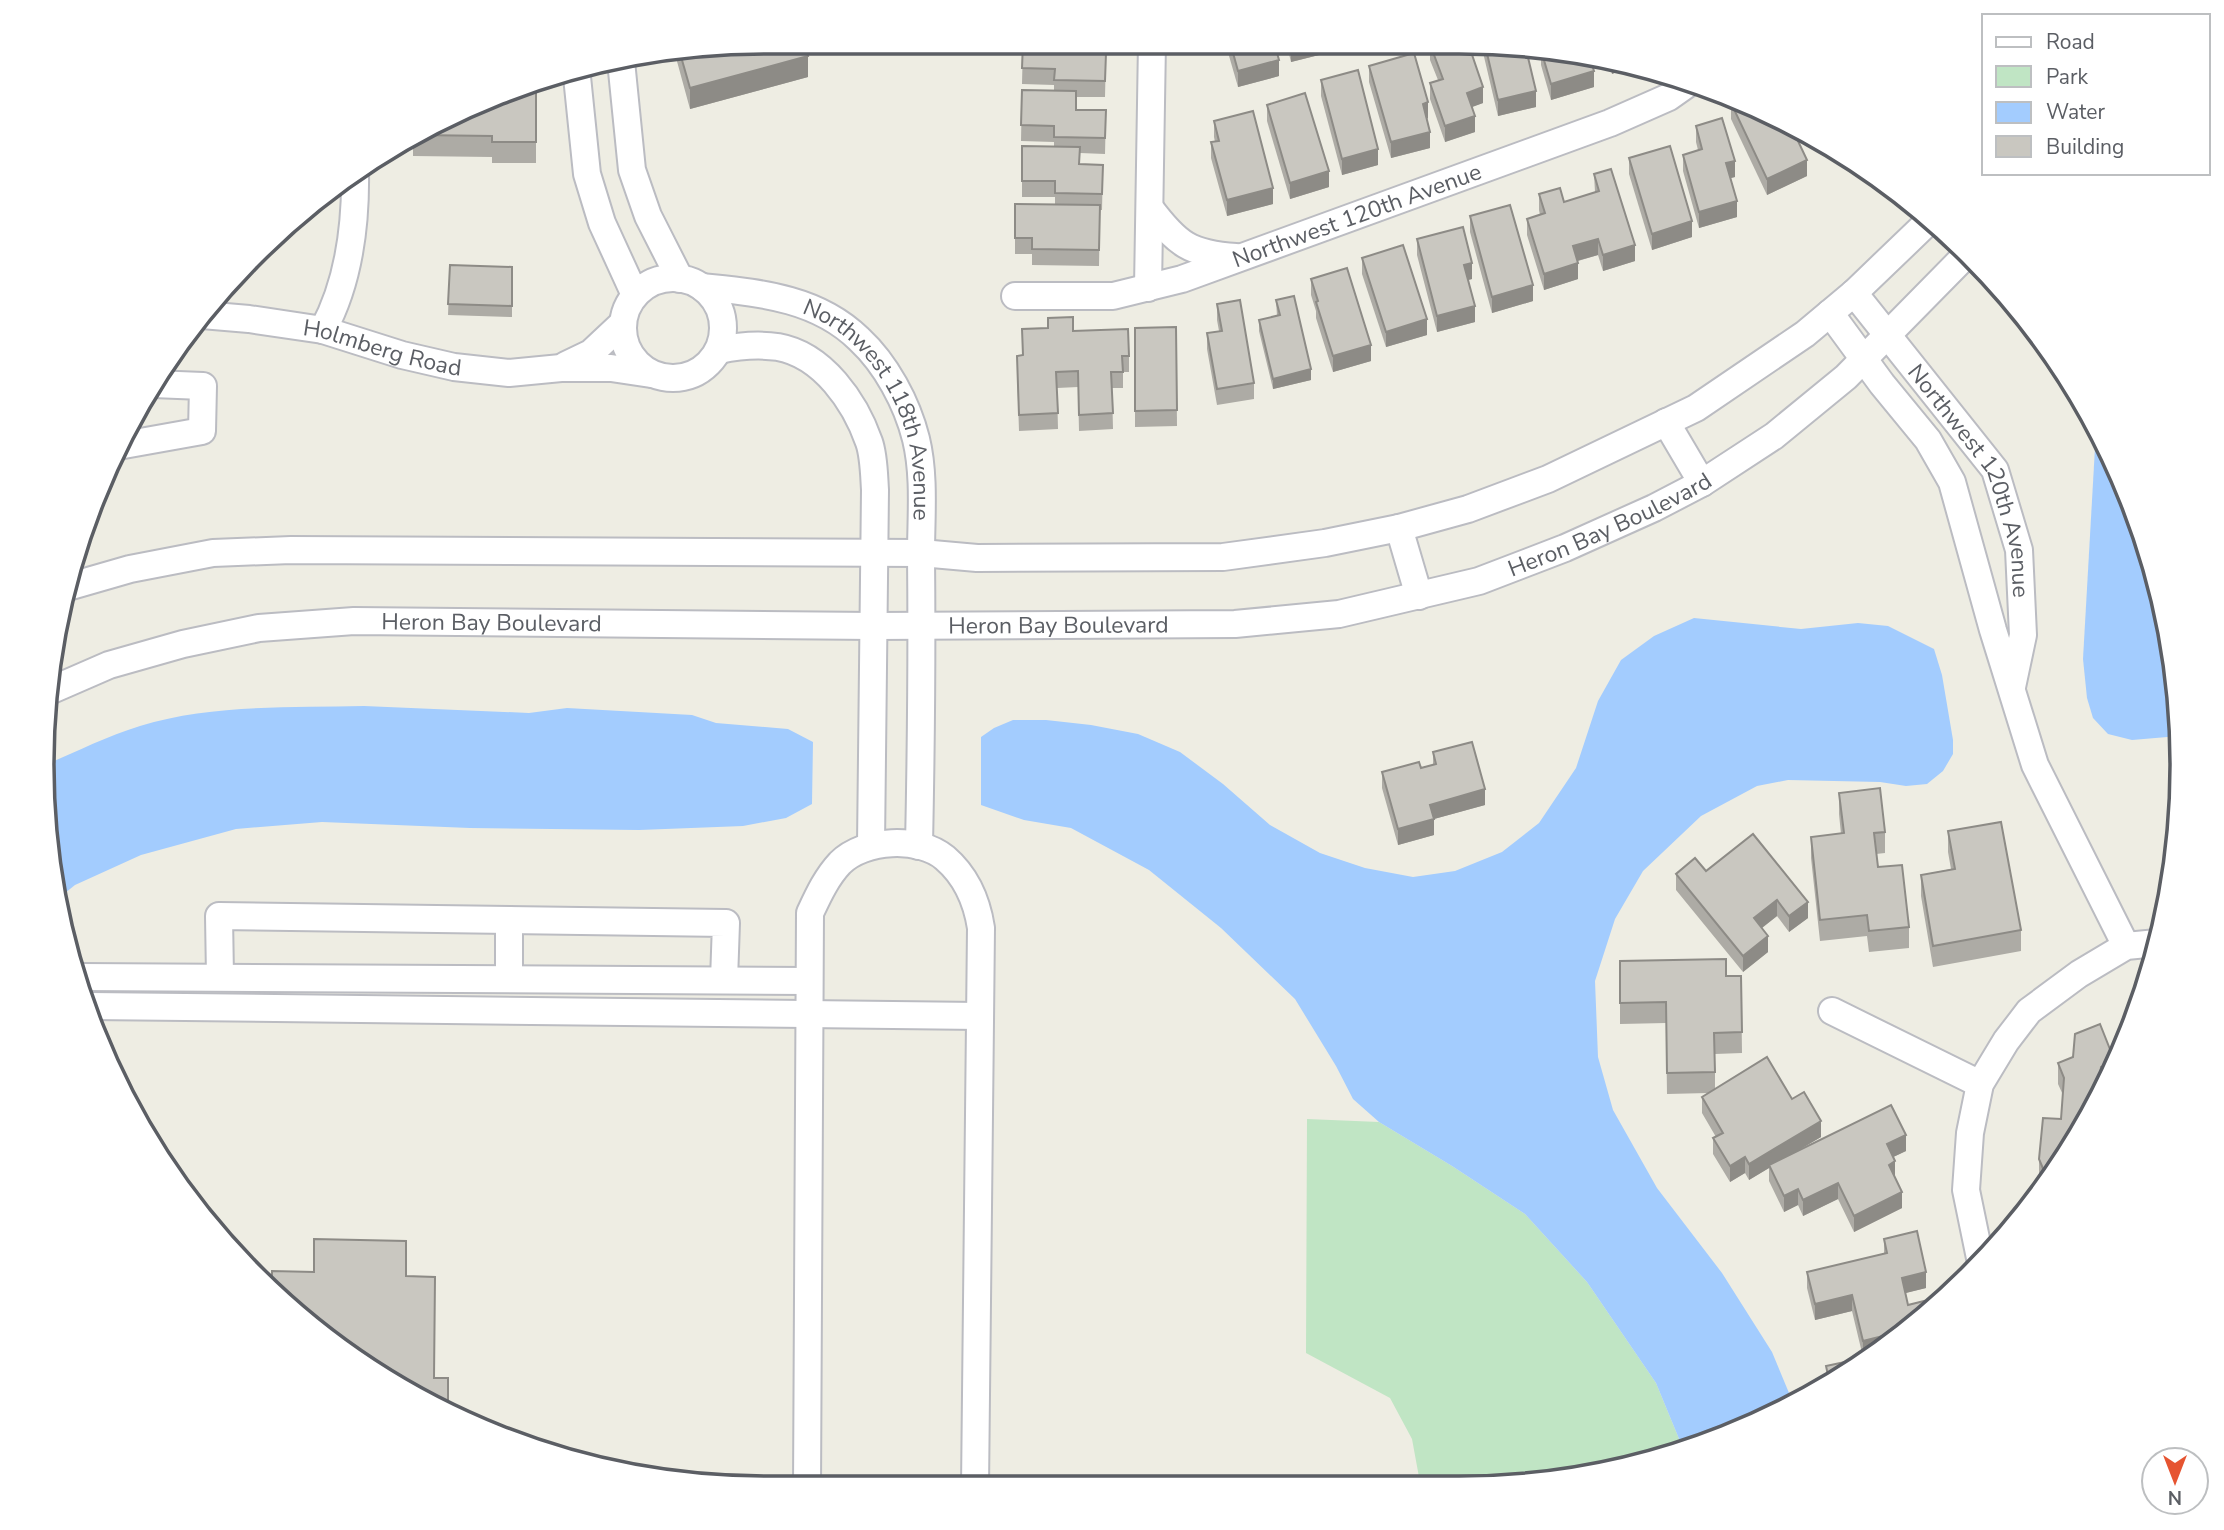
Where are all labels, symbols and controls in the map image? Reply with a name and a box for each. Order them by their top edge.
legend [1982,14,2210,175]
text: Road [2046,28,2095,56]
text: Park [2046,63,2088,91]
text: Water [2046,98,2105,126]
text: Building [2046,133,2124,161]
street label: Northwest 120th Avenue [1228,156,1486,275]
street label: Northwest 118th Avenue [799,291,937,521]
street label: Holmberg Road [301,312,463,384]
street label: Northwest 120th Avenue [1900,358,2036,598]
street label: Heron Bay Boulevard [1503,466,1718,584]
street label: Heron Bay Boulevard [381,606,602,639]
street label: Heron Bay Boulevard [948,609,1169,642]
north arrow [2140,1446,2210,1516]
text: N [2168,1484,2182,1510]

